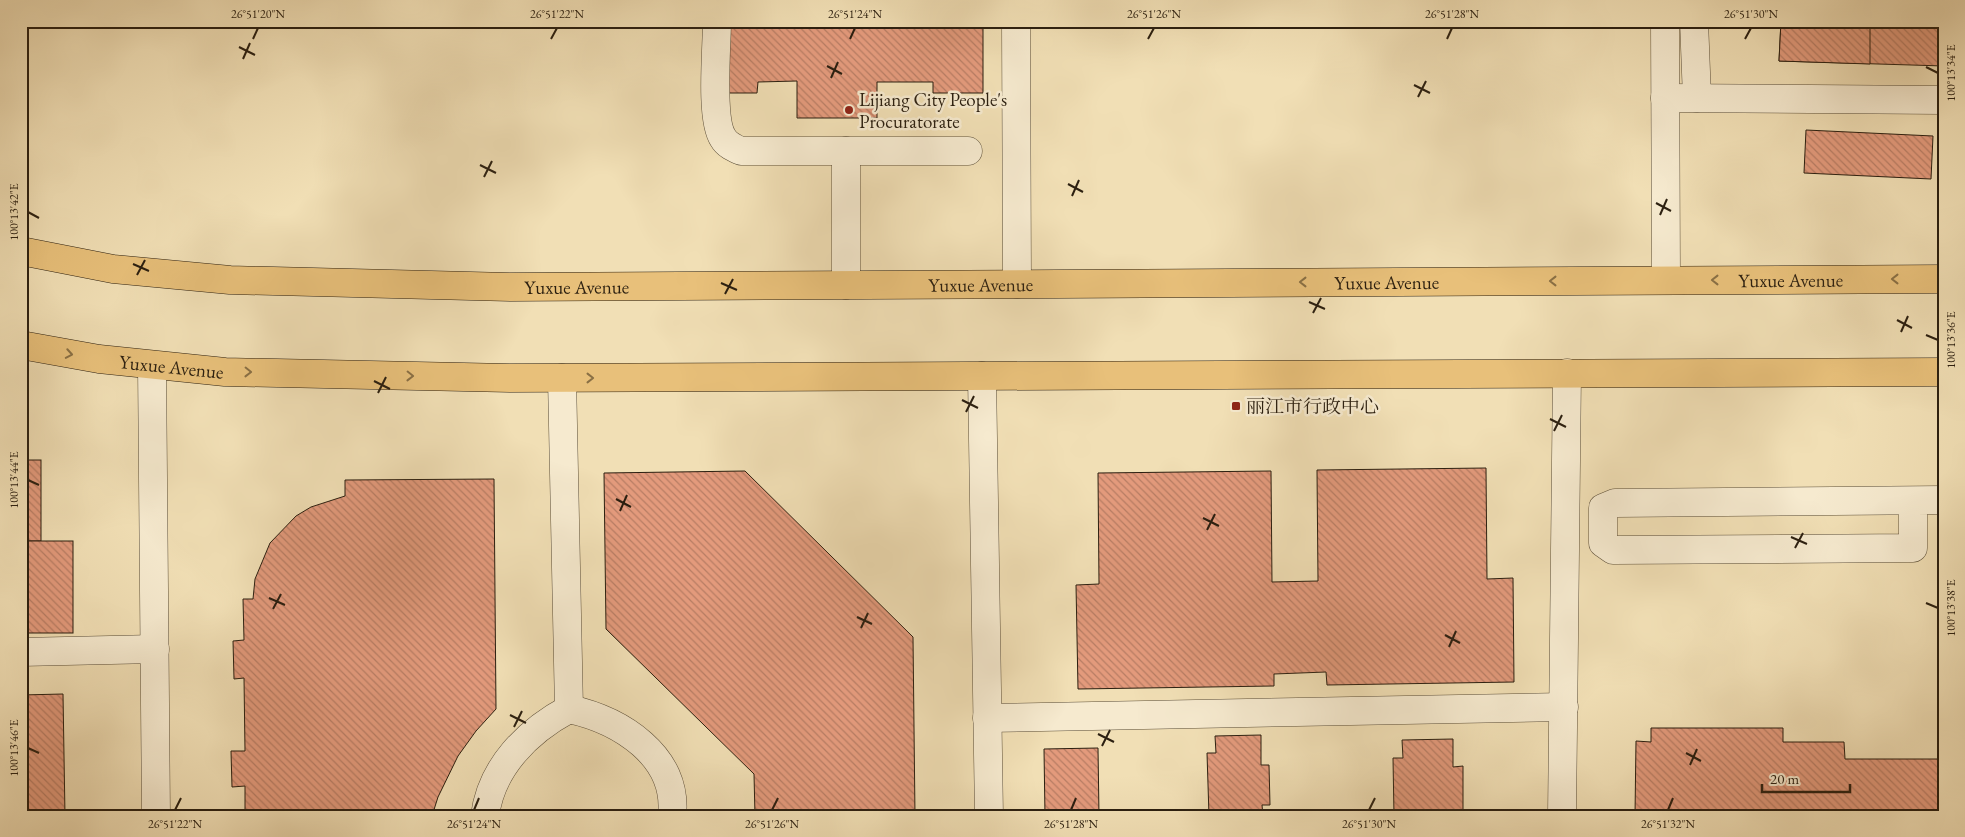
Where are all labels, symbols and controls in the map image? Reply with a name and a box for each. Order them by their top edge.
text: 26°51'20"N [231,6,285,22]
text: 26°51'22"N [530,6,584,22]
text: 26°51'24"N [828,6,882,22]
text: 26°51'26"N [1127,6,1181,22]
text: 26°51'28"N [1425,6,1479,22]
text: 26°51'30"N [1724,6,1778,22]
text: 100°13'34"E [1943,44,1959,101]
place label: Lijiang City People's Procuratorate [859,87,1007,134]
marker: Lijiang City People's Procuratorate [843,104,855,116]
text: 100°13'42"E [6,183,22,240]
street label: Yuxue Avenue [1738,268,1843,293]
street label: Yuxue Avenue [1334,270,1439,295]
street label: Yuxue Avenue [928,272,1033,298]
street label: Yuxue Avenue [524,274,629,300]
one-way arrow [1891,274,1898,284]
one-way arrow [1711,275,1718,285]
one-way arrow [1548,276,1556,286]
one-way arrow [1298,277,1306,287]
text: 100°13'36"E [1943,311,1959,368]
one-way arrow [65,348,74,358]
street label: Yuxue Avenue [118,349,225,385]
one-way arrow [244,367,252,377]
one-way arrow [407,371,415,381]
one-way arrow [587,373,595,383]
place label: 丽江市行政中心 [1246,394,1379,419]
marker: 丽江市行政中心 [1230,400,1242,412]
text: 100°13'44"E [6,451,22,508]
text: 100°13'38"E [1943,579,1959,636]
text: 100°13'46"E [6,719,22,776]
scale bar [1762,762,1850,794]
text: 20 m [1770,769,1799,788]
text: 26°51'22"N [148,816,202,832]
text: 26°51'24"N [447,816,501,832]
text: 26°51'26"N [745,816,799,832]
text: 26°51'28"N [1044,816,1098,832]
text: 26°51'30"N [1342,816,1396,832]
text: 26°51'32"N [1641,816,1695,832]

